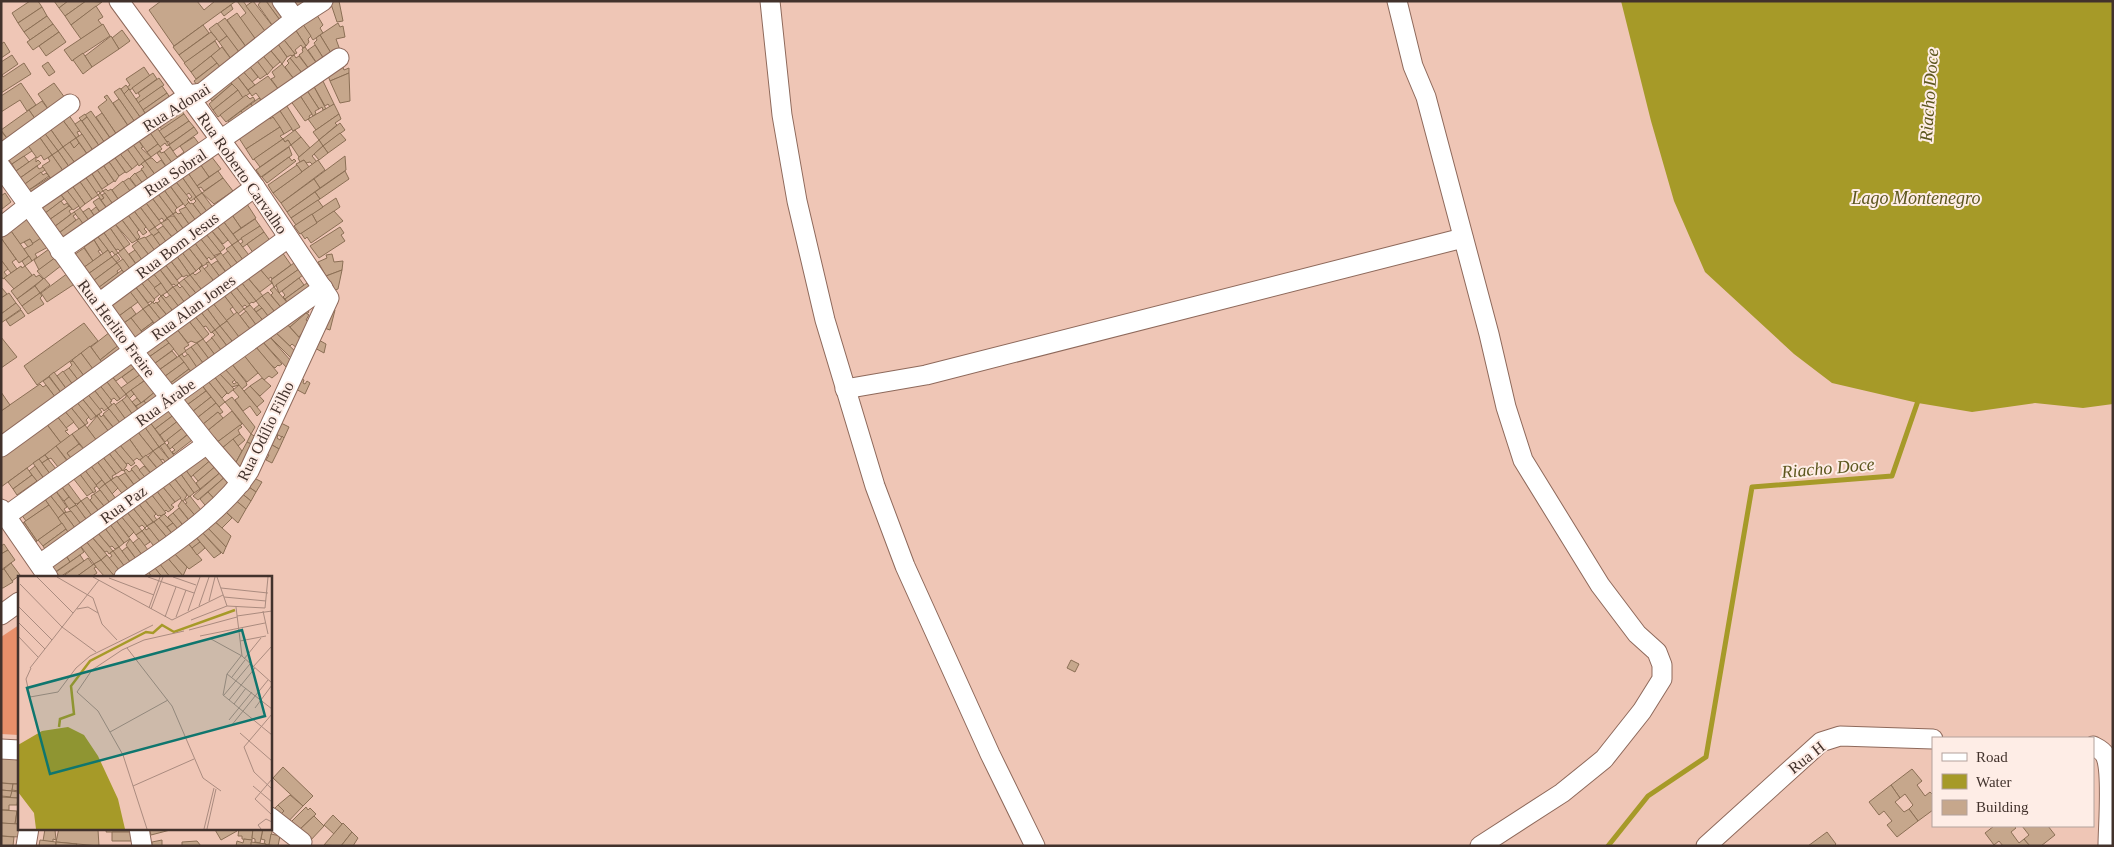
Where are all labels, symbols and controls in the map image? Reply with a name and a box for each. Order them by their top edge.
water label: Riacho Doce [1916,48,1942,143]
street label: Rua Adonai [140,80,213,135]
street label: Rua Roberto Carvalho [194,109,291,237]
street label: Rua Sobral [141,145,210,199]
water label: Lago Montenegro [1851,188,1980,208]
street label: Rua Bom Jesus [133,209,222,282]
street label: Rua Alan Jones [148,271,239,344]
street label: Rua Herlito Freire [75,276,159,380]
street label: Rua Árabe [132,374,198,430]
street label: Rua Odílio Filho [234,379,297,484]
water label: Riacho Doce [1780,454,1875,482]
street label: Rua Paz [97,482,150,527]
inset map [18,576,271,830]
legend [1932,737,2094,827]
street label: Rua H [1785,738,1828,777]
text: Road [1976,749,2008,765]
text: Water [1976,774,2011,790]
text: Building [1976,799,2029,815]

